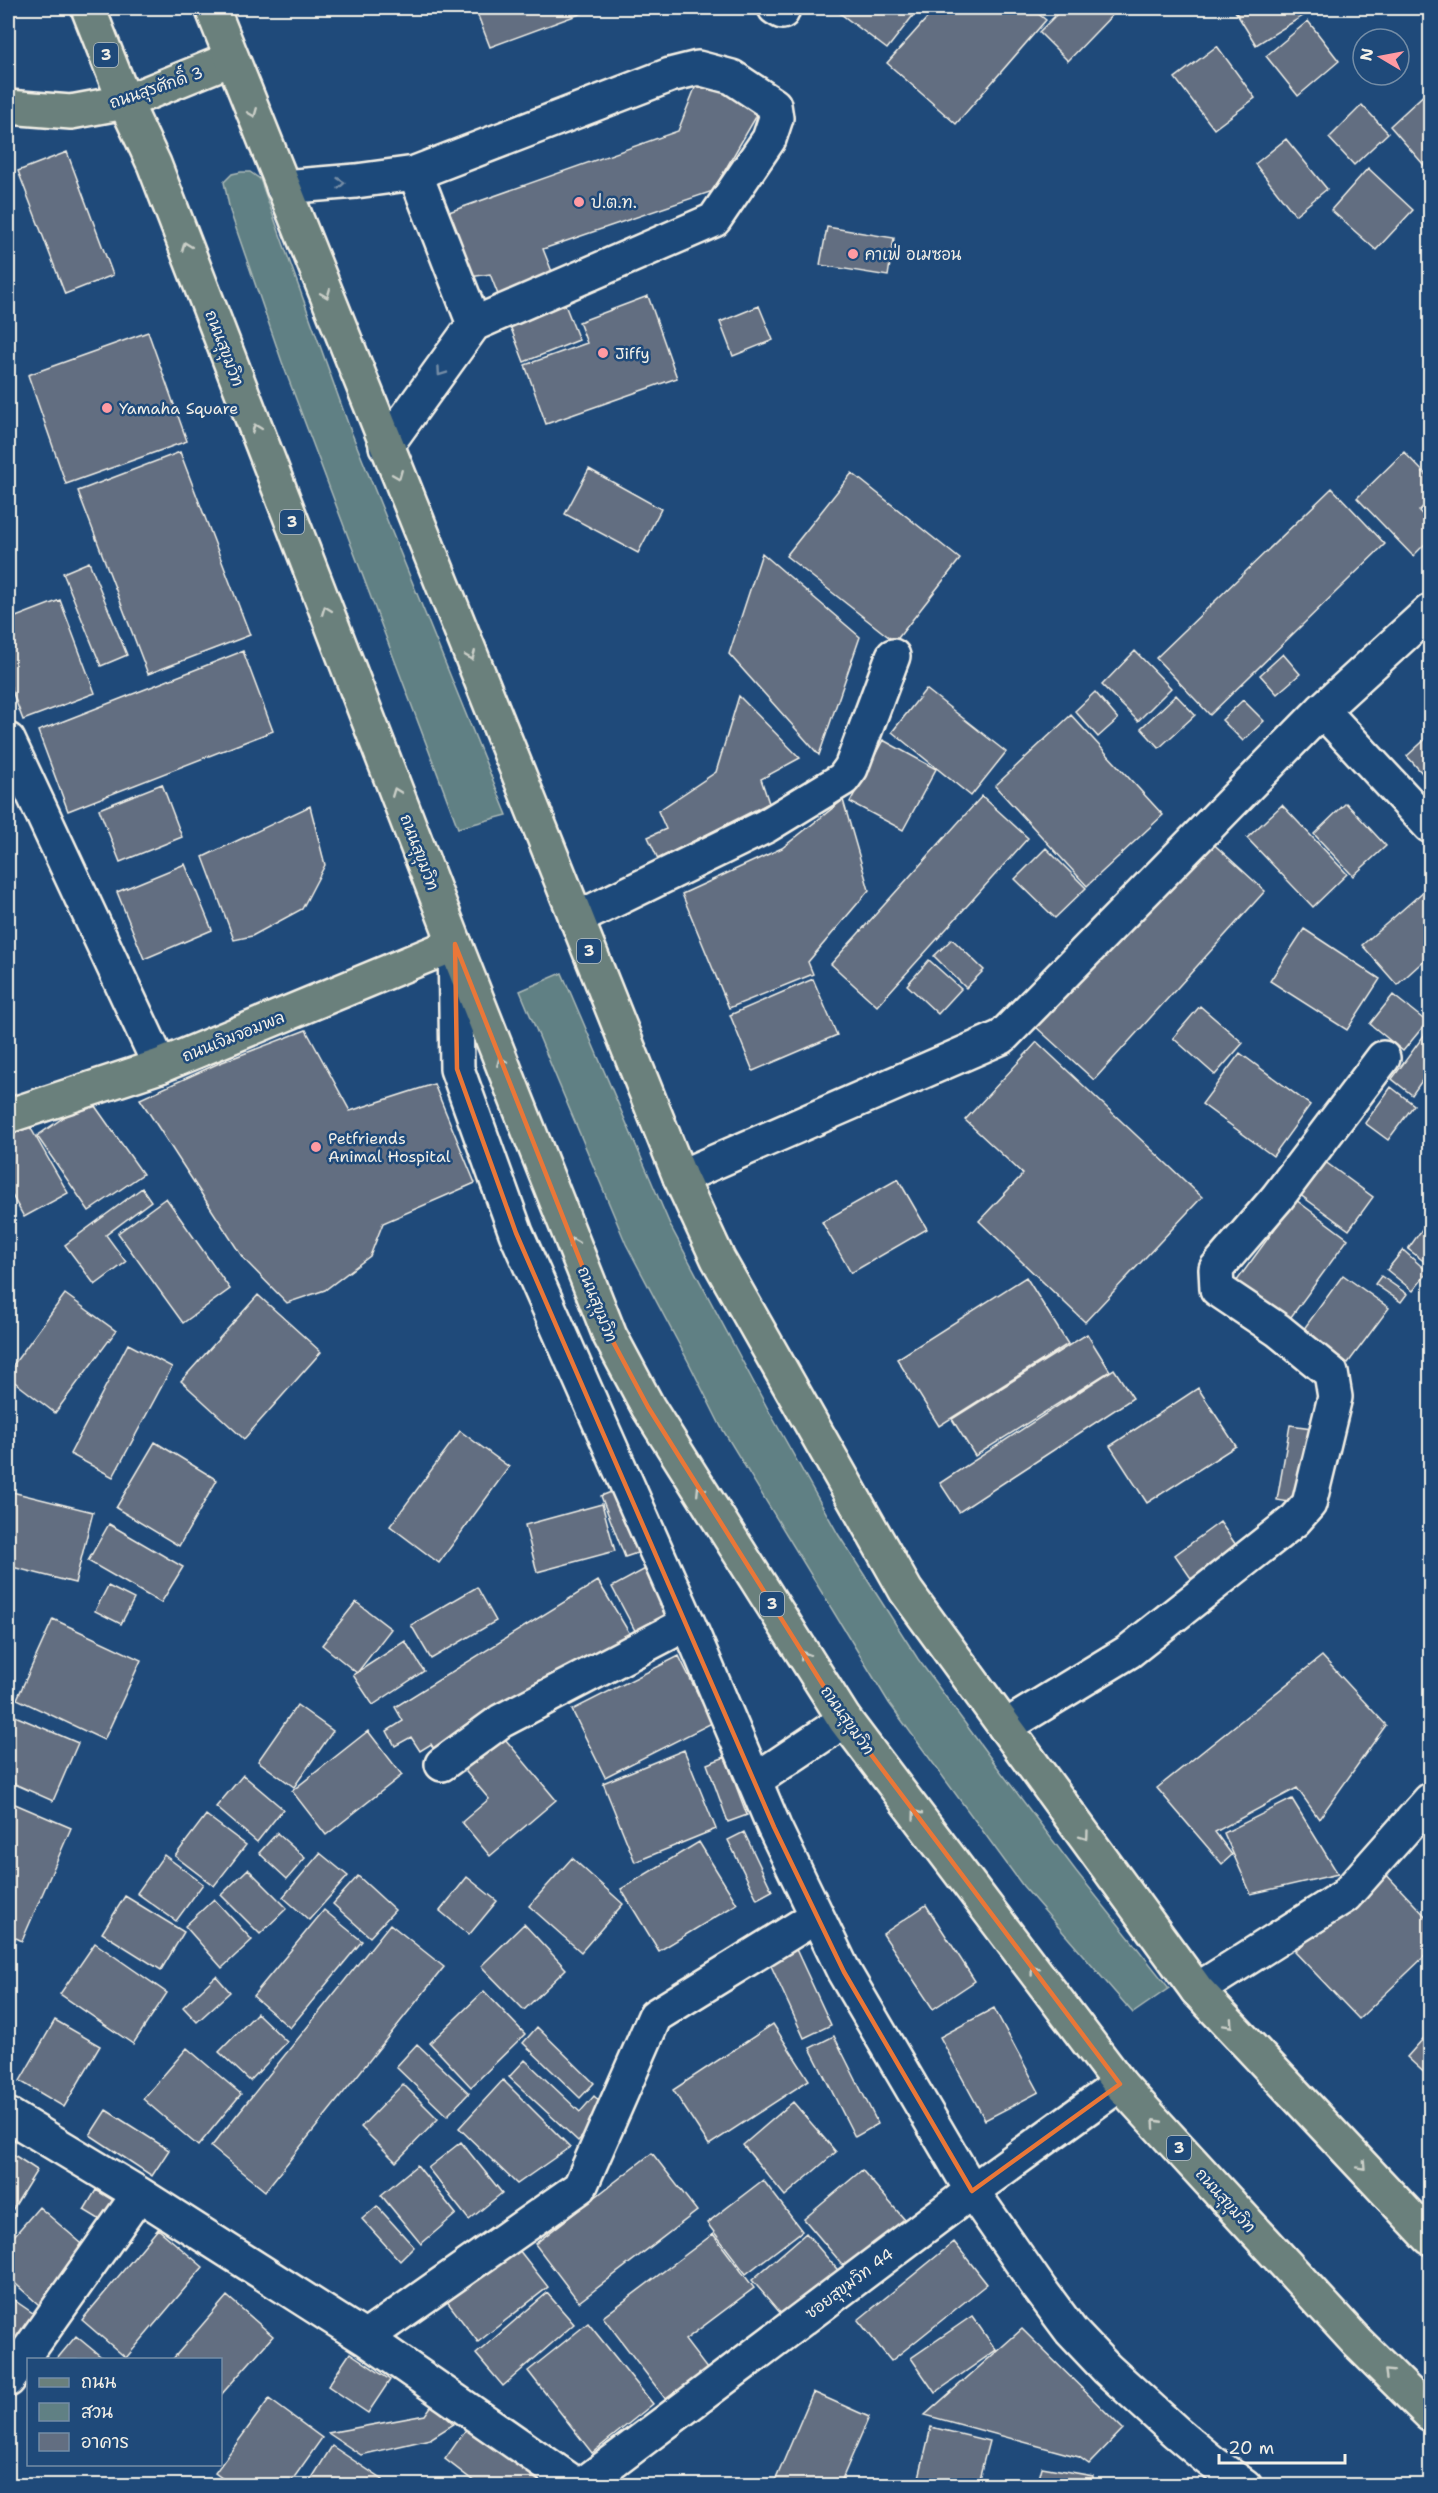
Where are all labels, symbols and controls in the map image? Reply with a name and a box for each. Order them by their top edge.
north arrow [1351,27,1411,87]
road number: 3 [94,43,118,67]
text: N [1355,46,1378,63]
street label: ถนนสุรศักดิ์ 3 [105,57,206,115]
one-way arrow [246,107,258,118]
one-way arrow [336,176,345,189]
place label: ป.ต.ท. [591,192,637,213]
marker: ป.ต.ท. [572,195,586,209]
one-way arrow [180,241,193,252]
place label: คาเฟ่ อเมซอน [865,243,962,265]
marker: คาเฟ่ อเมซอน [846,247,860,261]
one-way arrow [318,289,331,299]
street label: ถนนสุขุมวิท [199,307,249,390]
place label: Jiffy [615,343,650,364]
marker: Jiffy [596,346,610,360]
one-way arrow [437,365,448,376]
place label: Yamaha Square [119,398,238,419]
marker: Yamaha Square [100,401,114,415]
one-way arrow [251,423,263,434]
one-way arrow [391,469,403,480]
road number: 3 [280,510,304,534]
one-way arrow [321,605,333,616]
one-way arrow [463,651,476,661]
one-way arrow [391,787,403,798]
street label: ถนนสุขุมวิท [394,811,444,894]
road number: 3 [577,939,601,963]
street label: ถนนเจิมจอมพล [179,1006,287,1067]
one-way arrow [496,1056,508,1067]
place label: Petfriends Animal Hospital [328,1128,451,1167]
marker: Petfriends Animal Hospital [309,1140,323,1154]
one-way arrow [568,1238,580,1249]
street label: ถนนสุขุมวิท [571,1263,622,1346]
one-way arrow [696,1486,707,1497]
road number: 3 [760,1592,784,1616]
one-way arrow [800,1651,812,1661]
street label: ถนนสุขุมวิท [814,1682,879,1760]
one-way arrow [913,1810,924,1821]
one-way arrow [1078,1829,1089,1840]
one-way arrow [1031,1966,1042,1977]
one-way arrow [1222,2017,1233,2027]
one-way arrow [1152,2119,1163,2129]
road number: 3 [1167,2136,1191,2160]
one-way arrow [1355,2159,1366,2170]
street label: ถนนสุขุมวิท [1190,2164,1260,2238]
street label: ซอยสุขุมวิท 44 [801,2243,899,2325]
legend [27,2358,222,2466]
one-way arrow [1385,2369,1395,2380]
text: ถนน [81,2370,116,2394]
text: สวน [81,2400,113,2424]
scale bar [1219,2427,1345,2465]
text: อาคาร [81,2430,129,2454]
text: 20 m [1228,2436,1274,2460]

